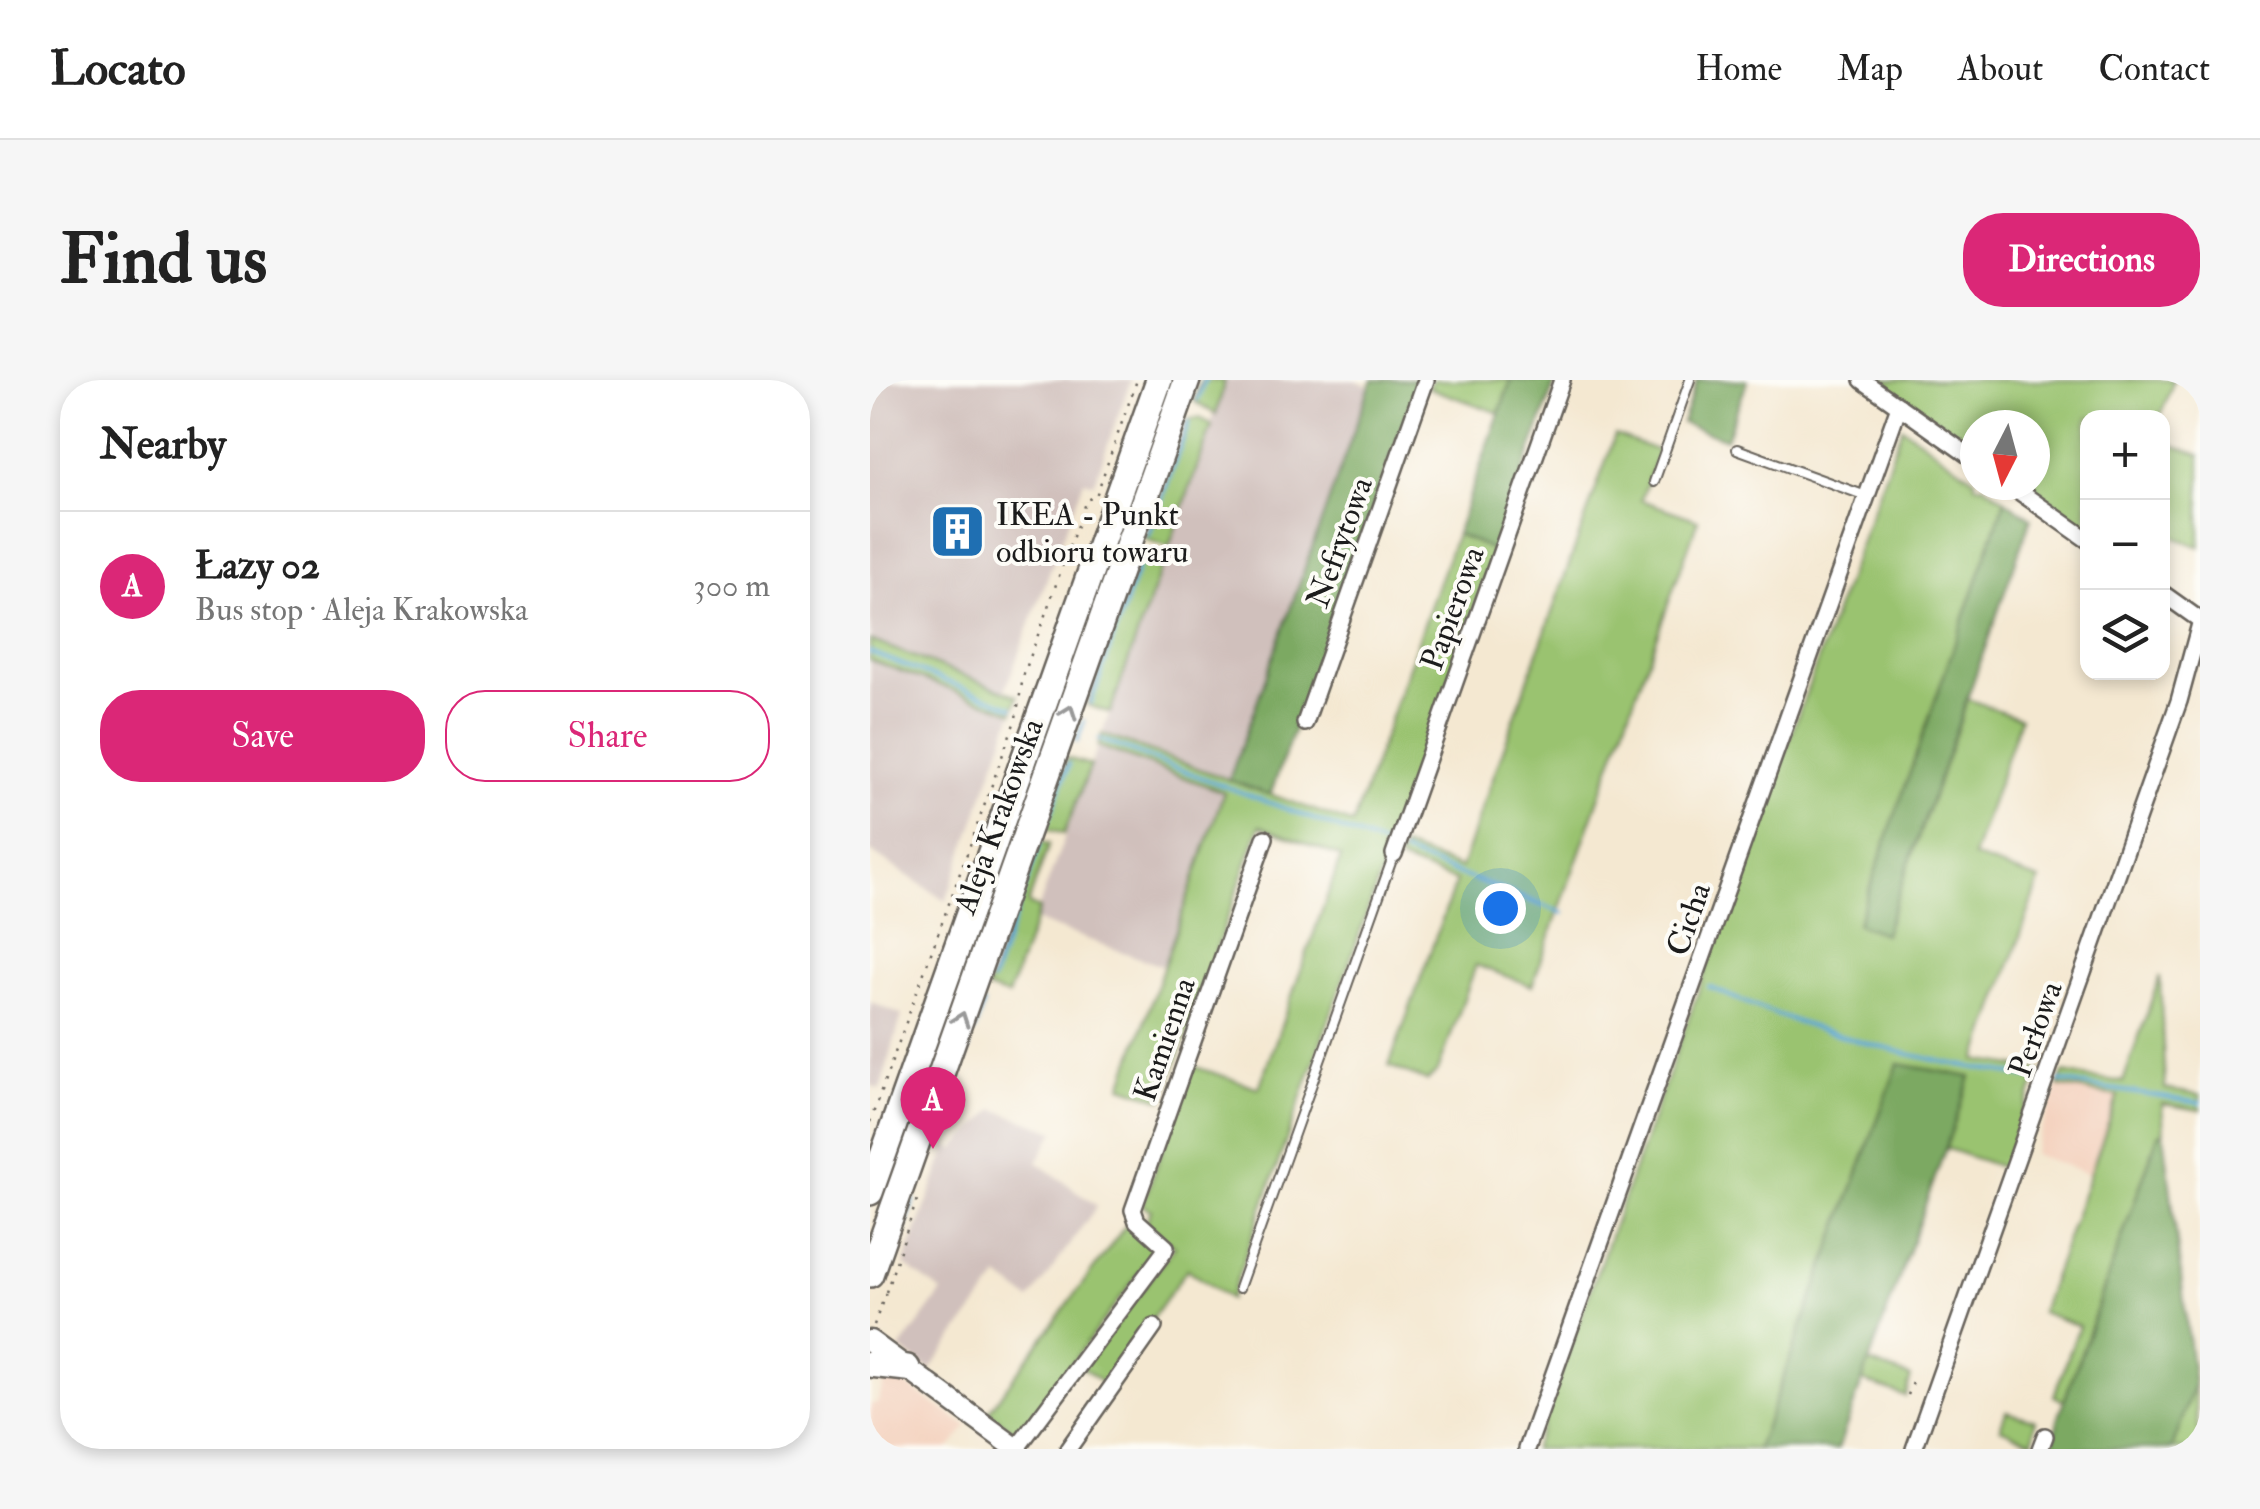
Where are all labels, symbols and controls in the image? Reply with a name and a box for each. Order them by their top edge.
text: Locato [50,39,186,99]
text: Home [1695,47,1782,91]
text: Map [1837,47,1903,91]
text: About [1958,47,2043,91]
text: Contact [2098,47,2210,91]
button: Directions [1963,213,2200,307]
text: Find us [60,216,267,304]
north arrow [1960,410,2050,500]
map controls [2080,410,2170,680]
button: + [2080,410,2170,500]
text: Nearby [100,419,226,471]
street label: Nefrytowa [1298,471,1382,613]
place label: IKEA - Punkt odbioru towaru [996,495,1188,572]
button: − [2080,500,2170,590]
building icon: IKEA - Punkt odbioru towaru [927,502,987,562]
street label: Papierowa [1412,540,1494,676]
text: Łazy 02 [195,542,320,590]
text: A [122,566,143,606]
text: 300 m [693,566,770,606]
text: Bus stop · Aleja Krakowska [195,590,528,630]
button: layers [2080,590,2170,680]
button: Save [100,690,425,782]
button: Share [445,690,770,782]
one-way arrow [1057,705,1078,722]
street label: Aleja Krakowska [945,712,1053,921]
street label: Cicha [1658,877,1720,961]
your location [1475,883,1526,934]
street label: Kamienna [1125,971,1205,1106]
street label: Perłowa [2000,975,2072,1083]
one-way arrow [949,1011,969,1028]
pin: A [900,1066,966,1149]

